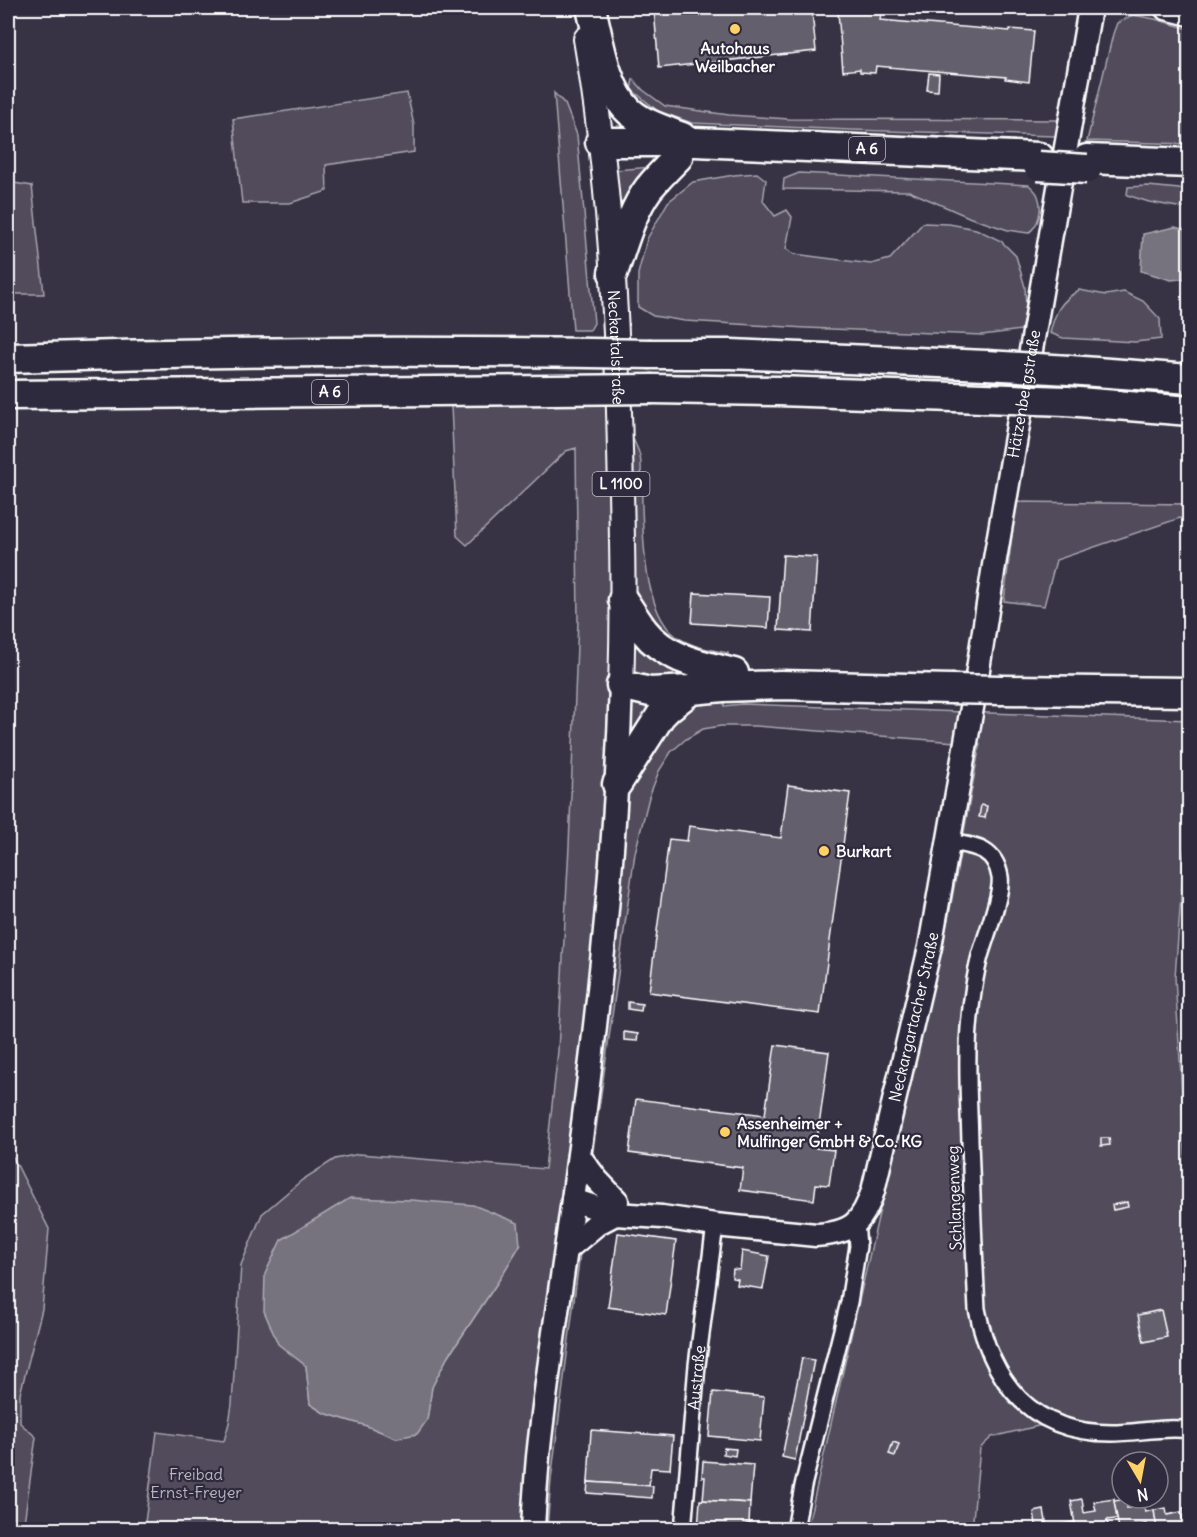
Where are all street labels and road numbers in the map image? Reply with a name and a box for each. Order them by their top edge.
road number: A 6 [849,137,885,161]
street label: Neckartalstraße [604,289,629,405]
street label: Hätzenbergstraße [1003,328,1044,459]
road number: A 6 [312,380,348,404]
road number: L 1100 [592,472,650,496]
street label: Neckargartacher Straße [884,931,942,1104]
street label: Schlangenweg [942,1145,966,1251]
street label: Austraße [683,1344,709,1411]

